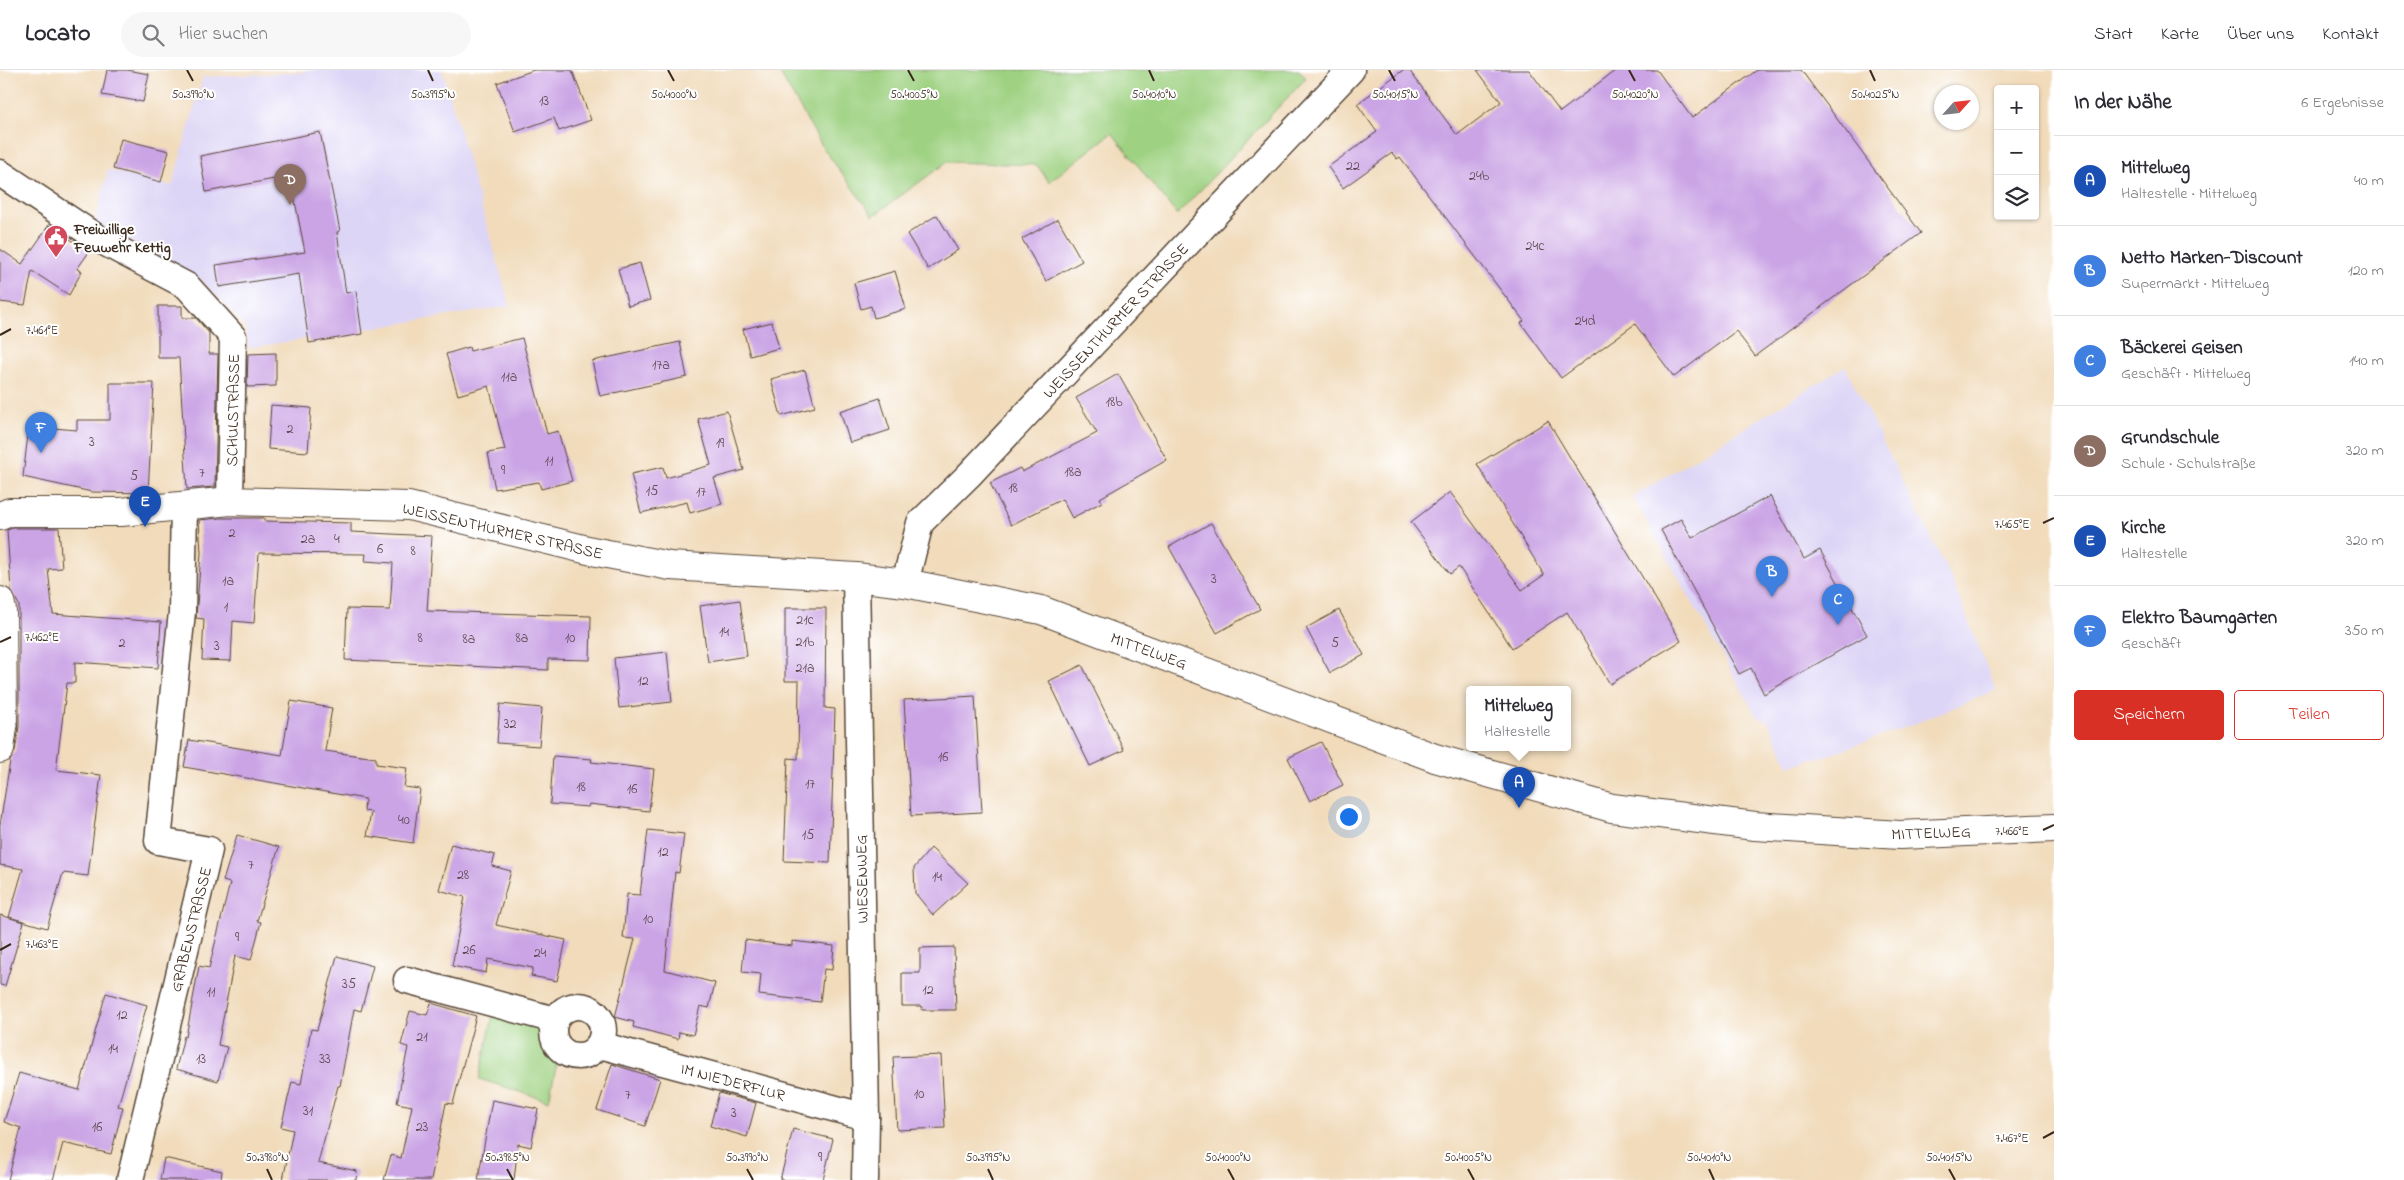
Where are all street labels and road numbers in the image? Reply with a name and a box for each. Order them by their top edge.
street label: WEISSENTHURMER STRASSE [1038,238,1195,405]
street label: SCHULSTRASSE [221,353,247,467]
street label: WEISSENTHURMER STRASSE [400,497,605,567]
street label: MITTELWEG [1107,627,1190,677]
street label: MITTELWEG [1891,821,1971,847]
street label: WIESENWEG [850,834,876,924]
street label: GRABENSTRASSE [165,864,219,995]
street label: IM NIEDERFLUR [678,1057,788,1108]

